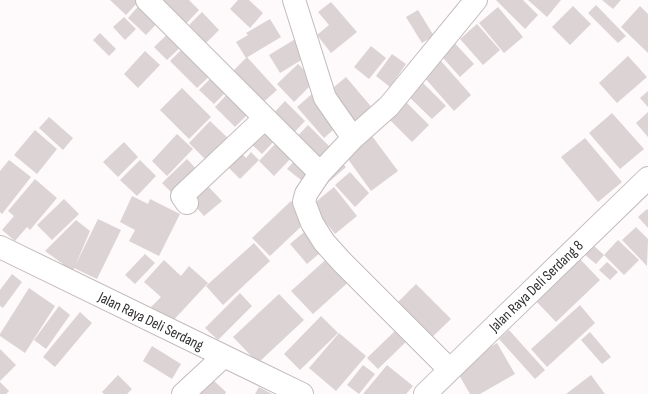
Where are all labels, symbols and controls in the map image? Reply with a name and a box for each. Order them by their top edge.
street label: Jalan Raya Deli Serdang 8 [484,236,588,337]
street label: Jalan Raya Deli Serdang [94,287,207,355]

